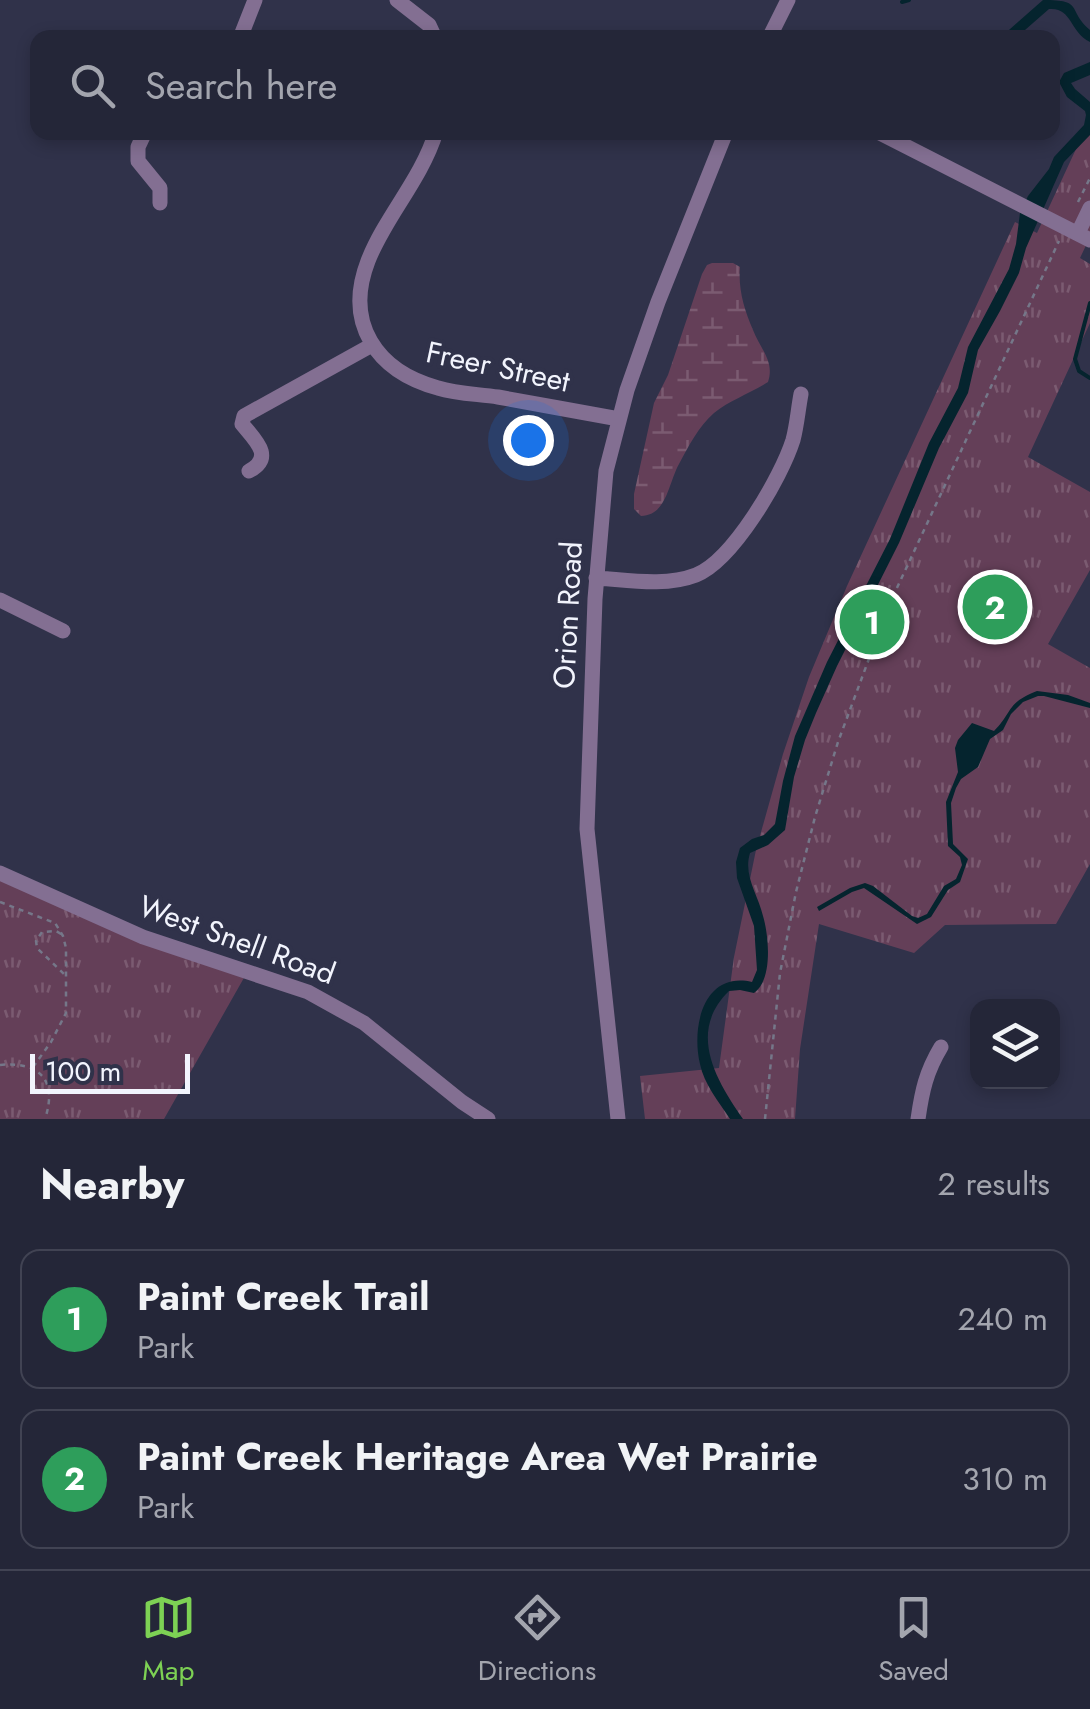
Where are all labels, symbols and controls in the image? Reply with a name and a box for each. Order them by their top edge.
search box [30,30,1060,140]
icon: search [65,58,120,113]
text: Search here [145,58,337,113]
street label: Freer Street [422,330,575,403]
your location [503,415,554,466]
street label: Orion Road [542,540,593,690]
pin: 2 [962,570,1028,644]
pin: 1 [840,584,904,660]
street label: West Snell Road [133,884,341,995]
map controls [970,999,1060,1089]
button: layers [970,999,1060,1089]
scale bar [30,1049,190,1094]
text: 100 m [45,1051,121,1092]
text: Nearby [40,1154,184,1215]
text: 2 results [938,1161,1050,1207]
text: Paint Creek Trail [137,1269,430,1324]
text: 1 [66,1296,83,1342]
text: 240 m [957,1296,1048,1342]
text: Park [137,1324,194,1370]
text: Paint Creek Heritage Area Wet Prairie [137,1429,818,1484]
text: 2 [64,1456,85,1502]
text: 310 m [962,1456,1048,1502]
text: Park [137,1484,194,1530]
tab: Map [141,1590,196,1691]
tab: Directions [478,1590,596,1691]
tab: Saved [878,1590,949,1691]

